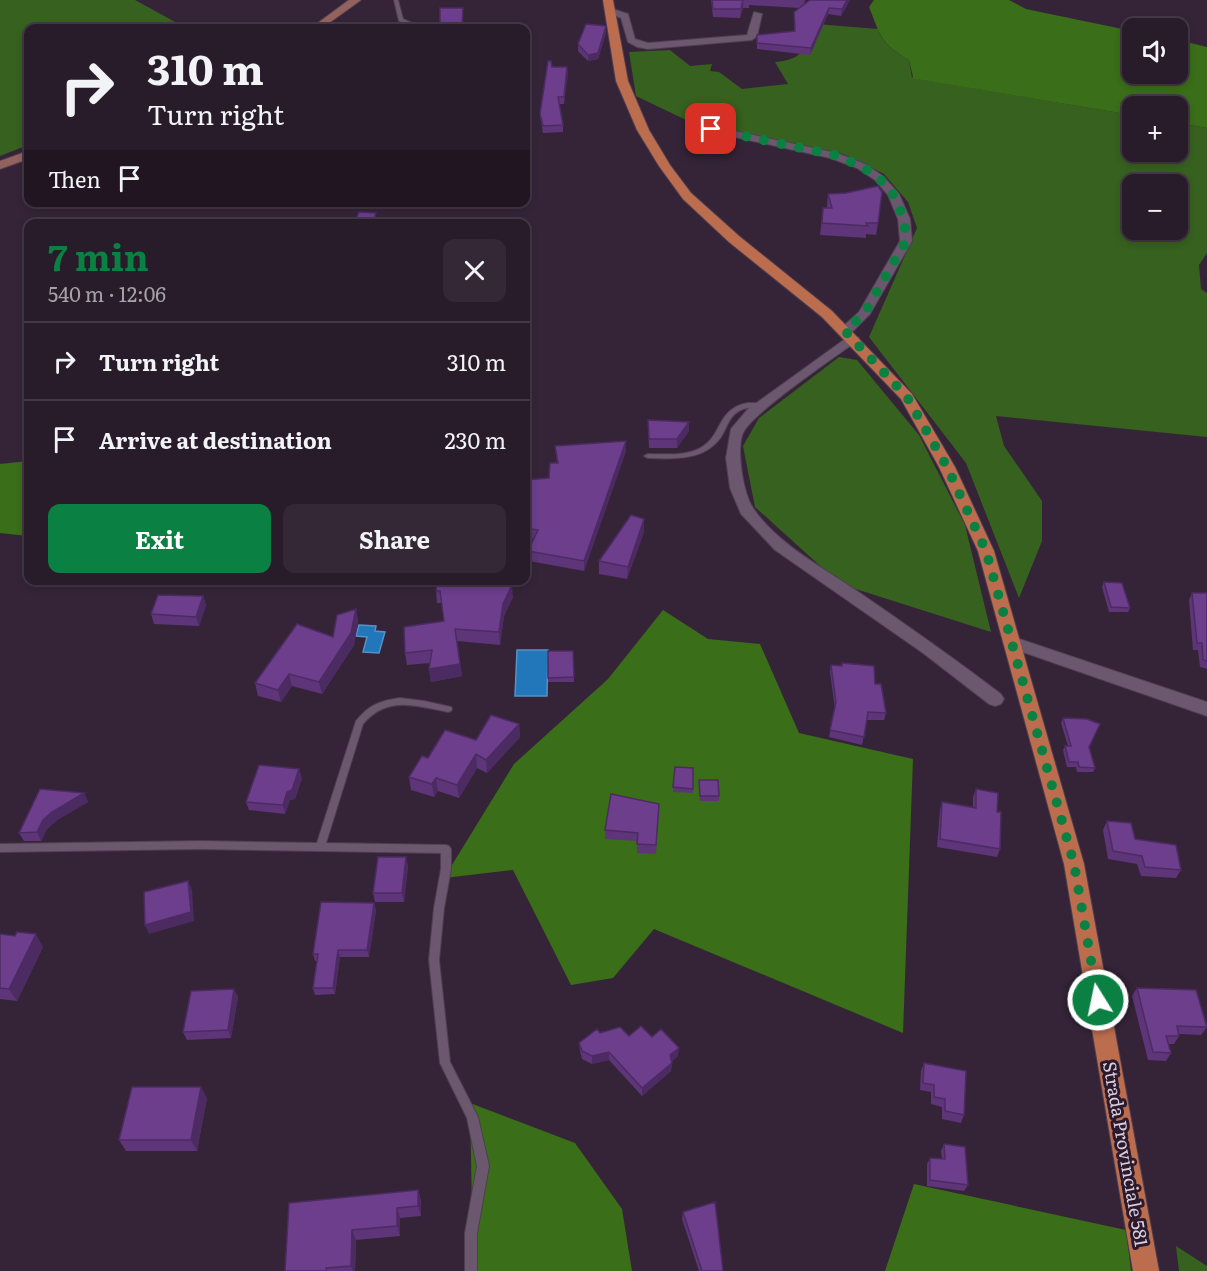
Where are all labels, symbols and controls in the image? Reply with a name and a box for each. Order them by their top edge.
map controls [1122,18,1188,240]
button: sound [1122,18,1188,84]
text: 310 m [147,36,264,98]
icon: right [48,48,126,126]
text: Turn right [147,93,284,133]
button: + [1122,96,1188,162]
pin [685,103,736,154]
icon: arrive [694,112,727,145]
text: Then [48,162,101,195]
icon: arrive [113,162,146,195]
button: − [1122,174,1188,240]
text: 7 min [48,229,149,282]
button: close [443,239,506,302]
text: 540 m · 12:06 [48,278,166,308]
icon: right [48,345,81,378]
text: Turn right [99,345,219,378]
text: 310 m [447,345,506,378]
icon: arrive [48,423,81,456]
text: Arrive at destination [99,423,332,456]
text: 230 m [444,423,506,456]
button: Exit [48,504,271,573]
button: Share [283,504,506,573]
position arrow [1066,968,1130,1032]
street label: Strada Provinciale 581 [1097,1059,1156,1248]

